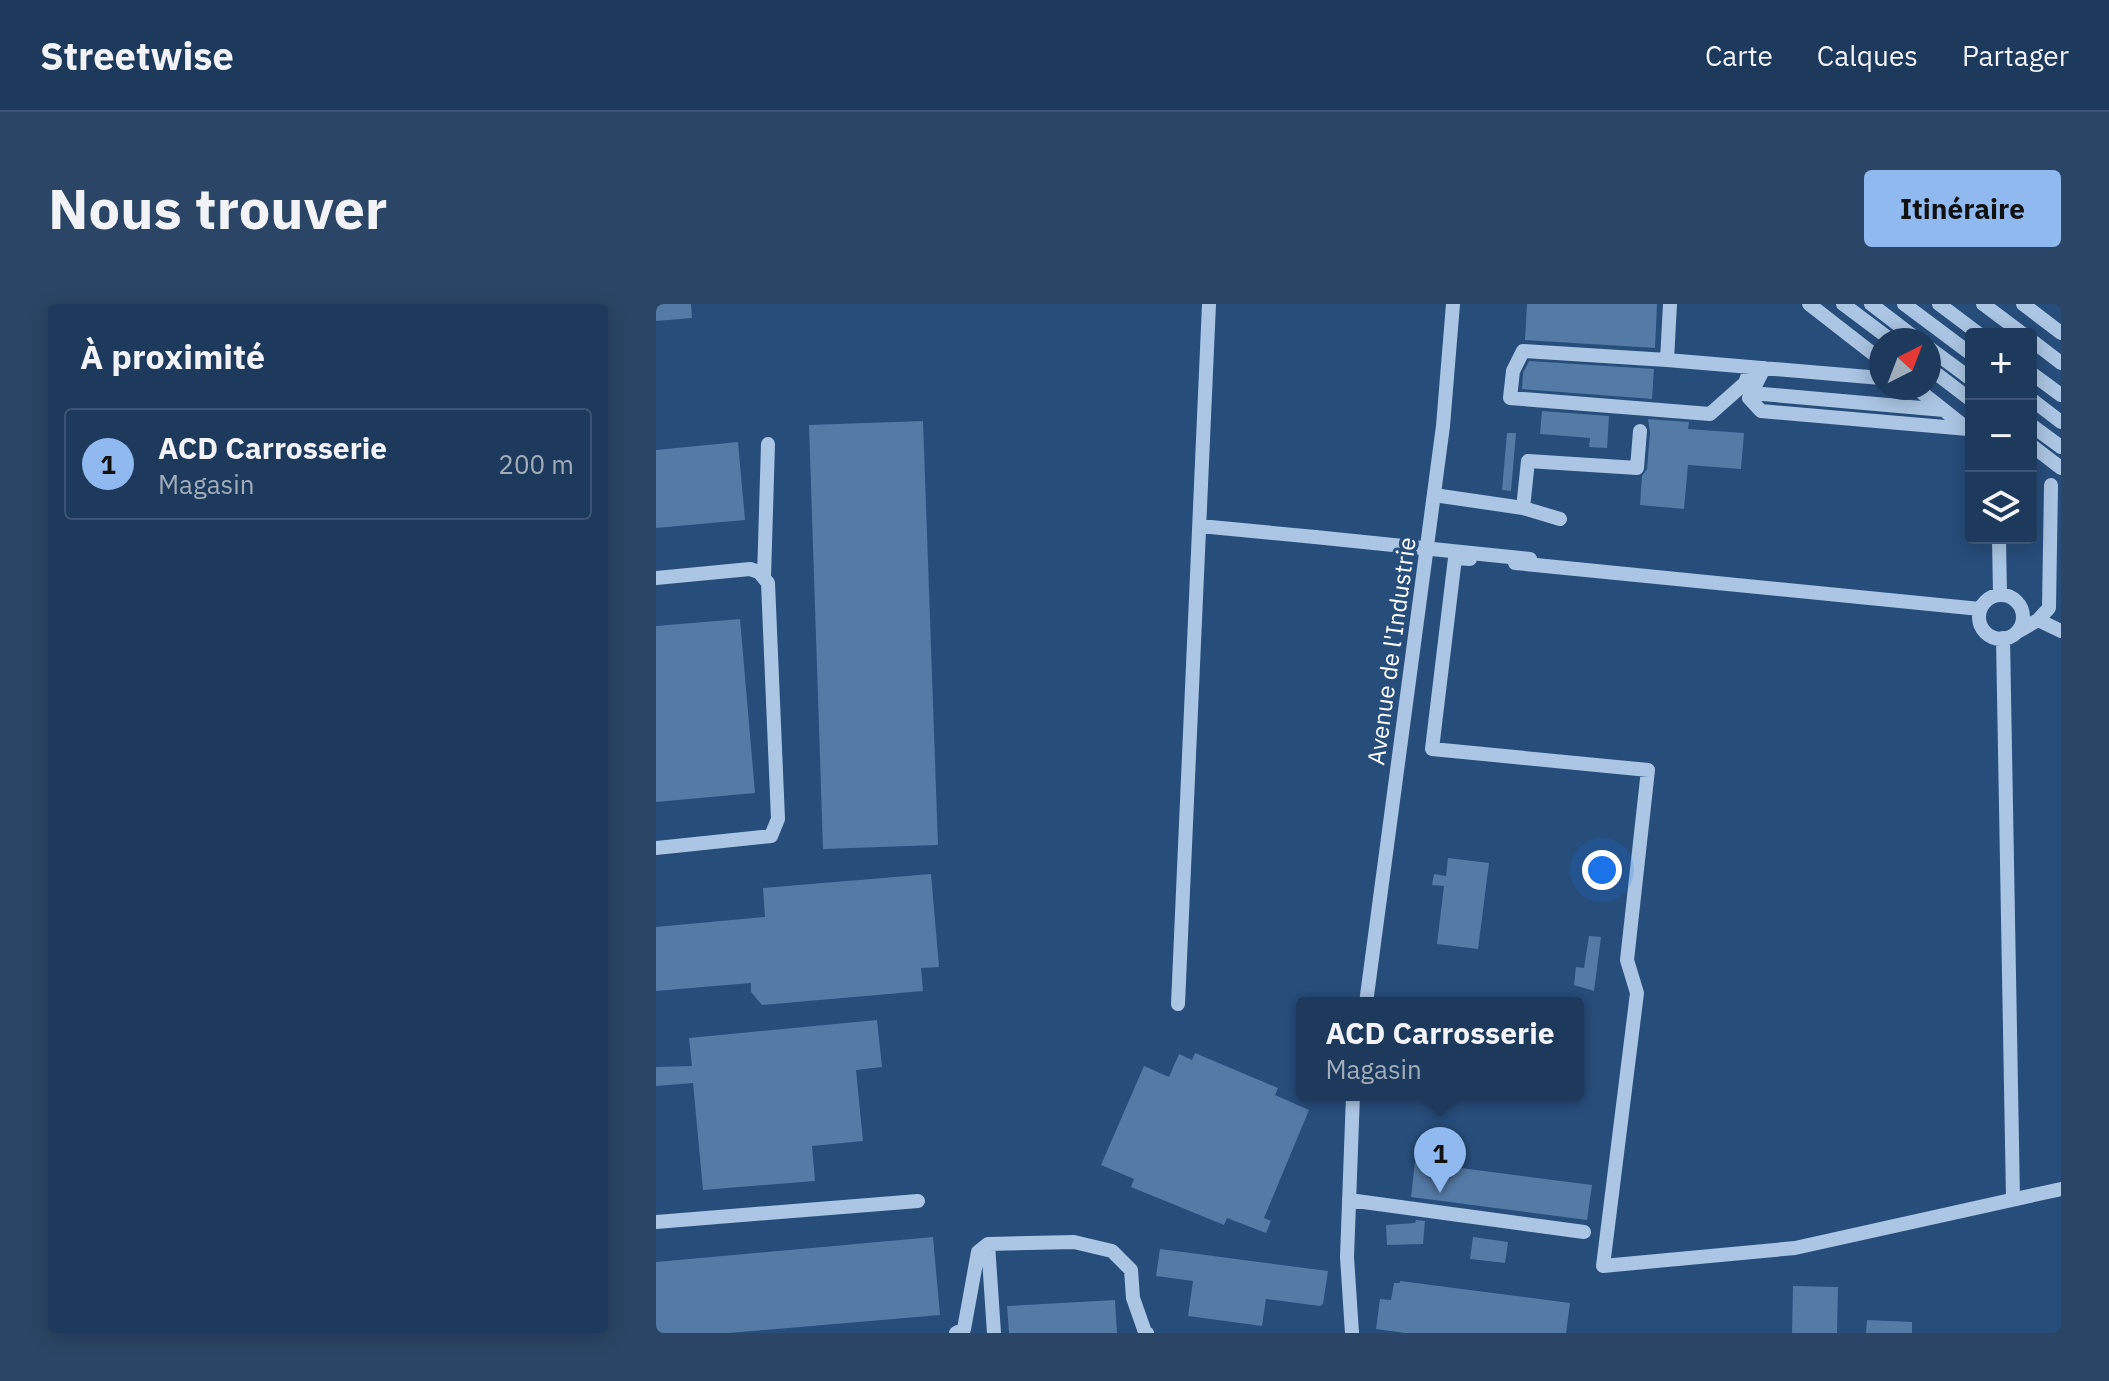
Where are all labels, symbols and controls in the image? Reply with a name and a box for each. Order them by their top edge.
text: Streetwise [40,31,234,80]
text: Carte [1705,37,1773,74]
text: Calques [1817,37,1918,74]
text: Partager [1962,37,2069,74]
button: Itinéraire [1864,170,2061,247]
text: Nous trouver [48,172,387,244]
north arrow [1869,328,1941,400]
map controls [1965,328,2037,544]
button: + [1965,328,2037,400]
text: À proximité [80,334,265,378]
button: − [1965,400,2037,472]
text: ACD Carrosserie [158,428,387,467]
text: 1 [100,447,116,481]
text: 200 m [498,447,574,481]
text: Magasin [158,467,254,501]
button: layers [1965,472,2037,544]
street label: Avenue de l'Industrie [1359,535,1423,767]
your location [1582,850,1622,890]
popup [1296,997,1584,1101]
text: ACD Carrosserie [1325,1013,1555,1052]
text: Magasin [1325,1052,1422,1086]
pin: 1 [1414,1127,1466,1193]

